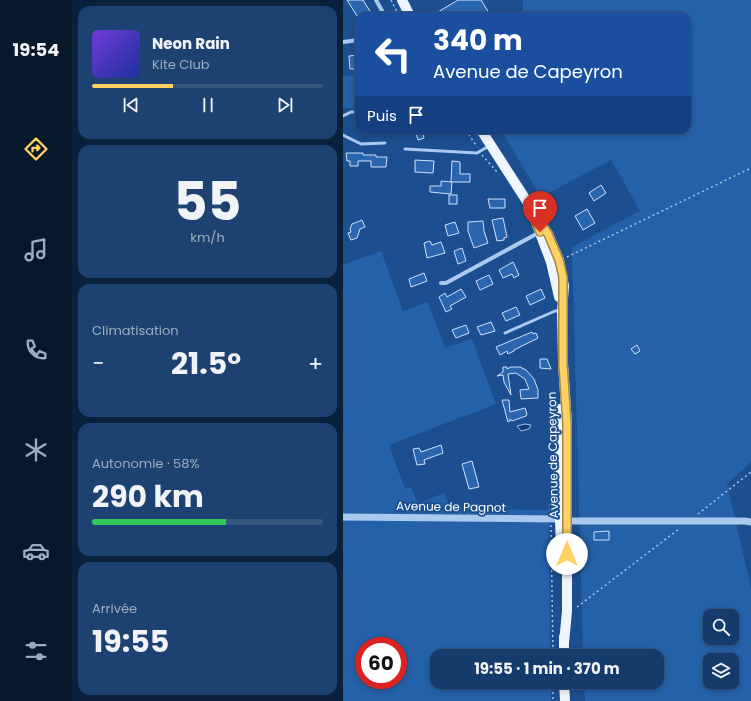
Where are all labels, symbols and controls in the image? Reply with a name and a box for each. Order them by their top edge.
text: 340 m [433,21,523,60]
icon: left [367,28,419,80]
text: Neon Rain [152,33,230,54]
text: 19:54 [13,37,59,62]
text: Kite Club [152,55,210,74]
text: Avenue de Capeyron [433,59,623,84]
icon: previous [120,94,142,116]
icon: pause [197,94,219,116]
icon: next [274,94,296,116]
icon: arrive [405,104,427,126]
text: Puis [367,105,397,126]
icon: directions [22,135,50,163]
text: 55 [174,165,241,238]
pin [523,191,557,232]
icon: arrive [529,197,551,219]
text: km/h [190,228,225,247]
icon: music [22,236,50,264]
text: Climatisation [92,321,179,340]
icon: phone [22,336,50,364]
text: 21.5° [171,342,241,385]
text: − [92,348,104,379]
text: + [308,348,323,379]
street label: Avenue de Capeyron [543,392,562,518]
icon: climate [22,436,50,464]
text: Autonomie · 58% [92,454,199,473]
text: 290 km [92,475,204,518]
street label: Avenue de Pagnot [396,497,506,516]
position arrow [546,533,588,575]
icon: car [22,537,50,565]
text: Arrivée [92,599,137,618]
map controls [703,609,739,689]
button: search [703,609,739,645]
text: 19:55 [92,620,169,663]
icon: filters [22,637,50,665]
speed limit sign: 60 [355,637,407,689]
button: layers [703,653,739,689]
text: 19:55 · 1 min · 370 m [474,658,620,679]

